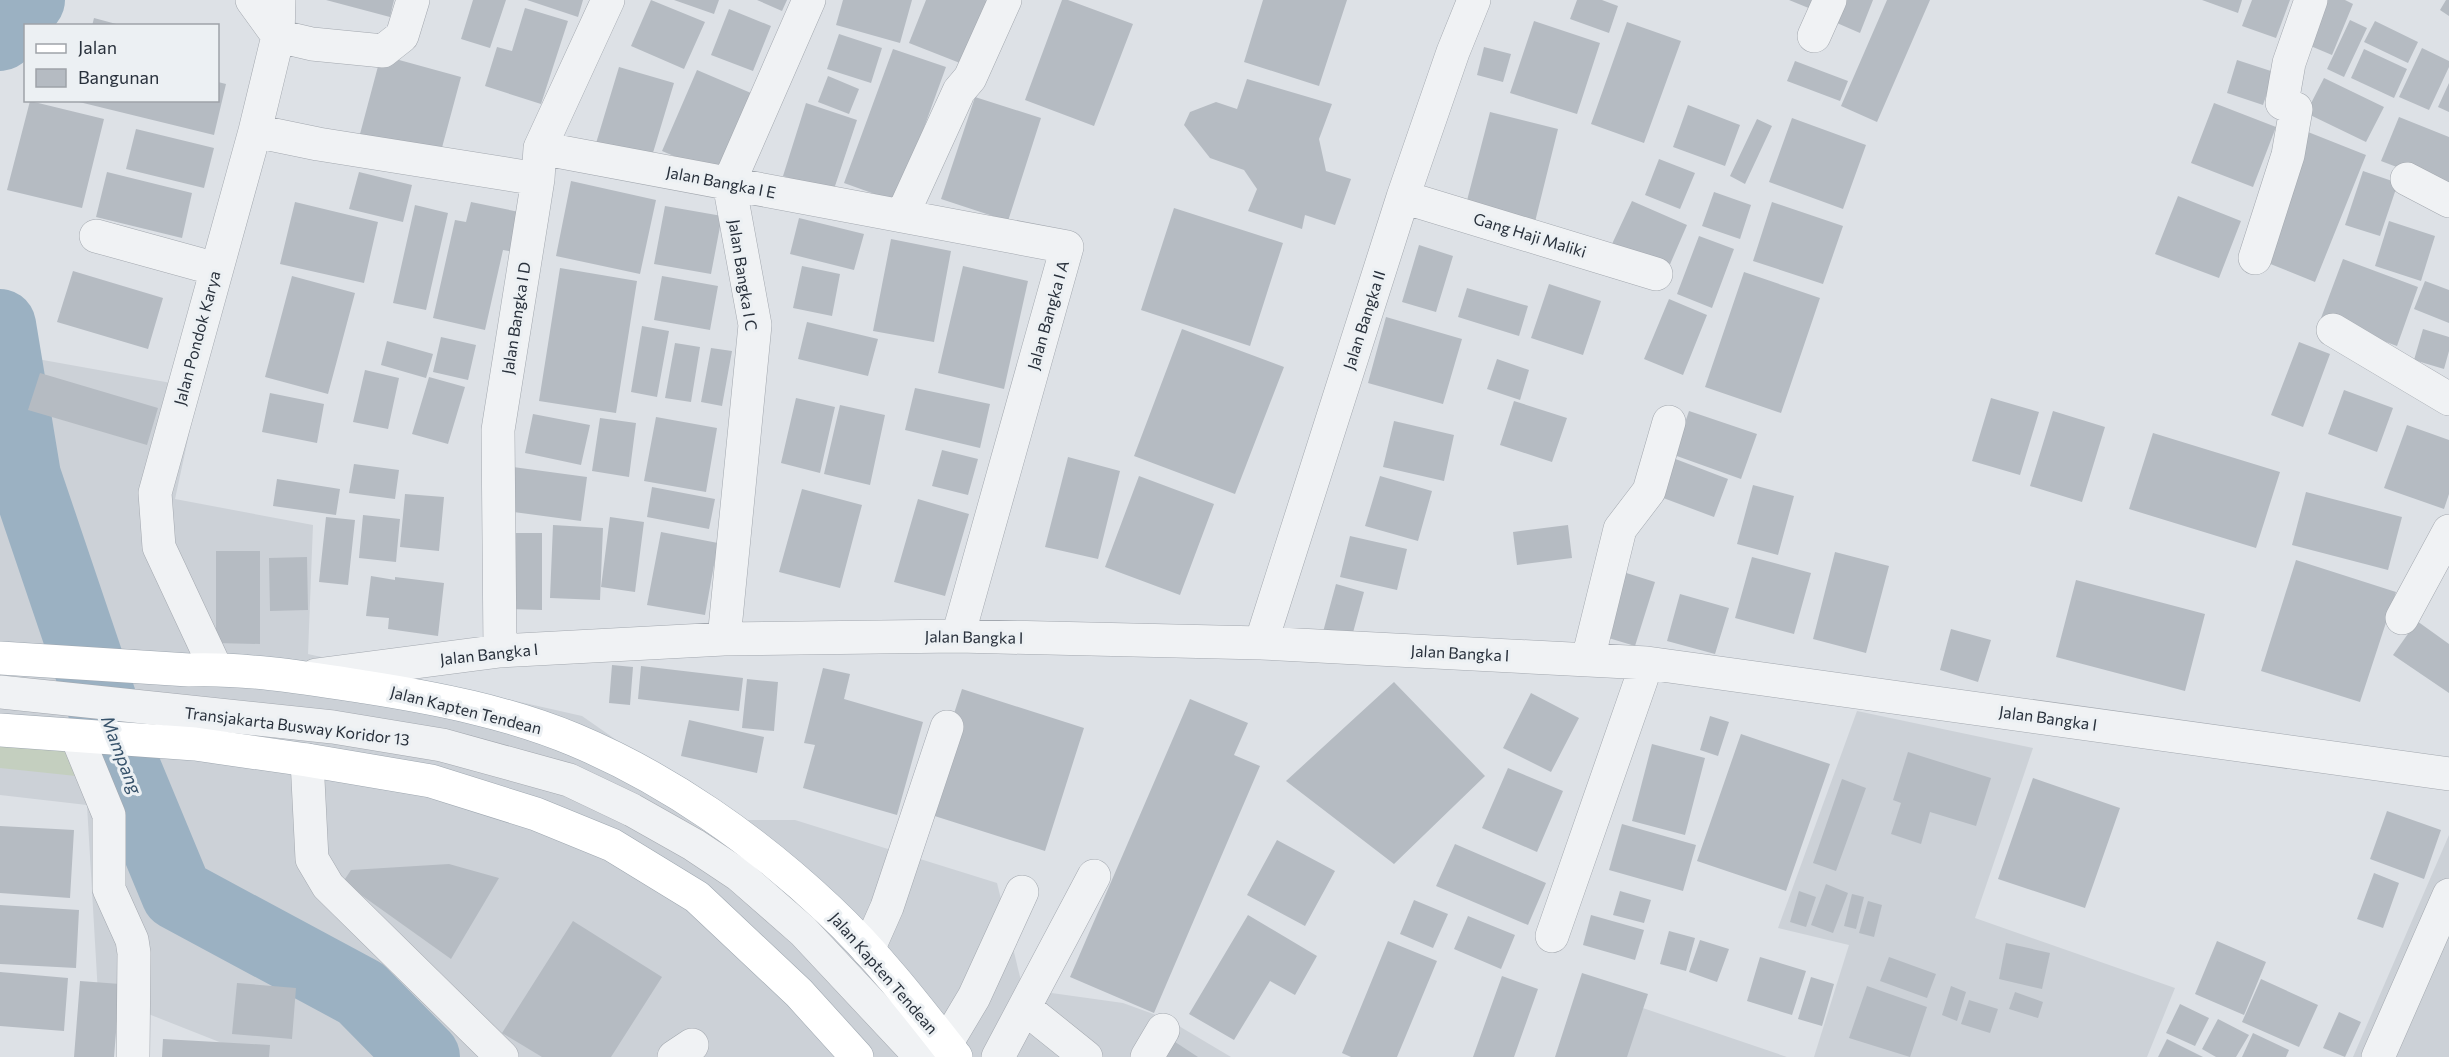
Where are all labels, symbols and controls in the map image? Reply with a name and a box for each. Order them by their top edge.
legend [24,24,219,102]
text: Jalan [78,36,117,58]
text: Bangunan [78,66,159,88]
street label: Jalan Bangka I E [665,162,778,201]
street label: Gang Haji Maliki [1471,208,1589,261]
street label: Jalan Bangka I C [725,218,762,332]
street label: Jalan Bangka I A [1023,258,1072,372]
street label: Jalan Bangka I D [497,260,534,376]
street label: Jalan Pondok Karya [169,268,224,407]
street label: Jalan Bangka II [1339,268,1389,372]
street label: Jalan Bangka I [924,626,1024,647]
street label: Jalan Bangka I [439,639,539,668]
street label: Jalan Bangka I [1410,640,1510,665]
street label: Jalan Kapten Tendean [389,682,544,737]
street label: Jalan Bangka I [1998,701,2098,734]
street label: Transjakarta Busway Koridor 13 [183,702,411,749]
water label: Mampang [97,712,147,798]
street label: Jalan Kapten Tendean [826,908,942,1037]

